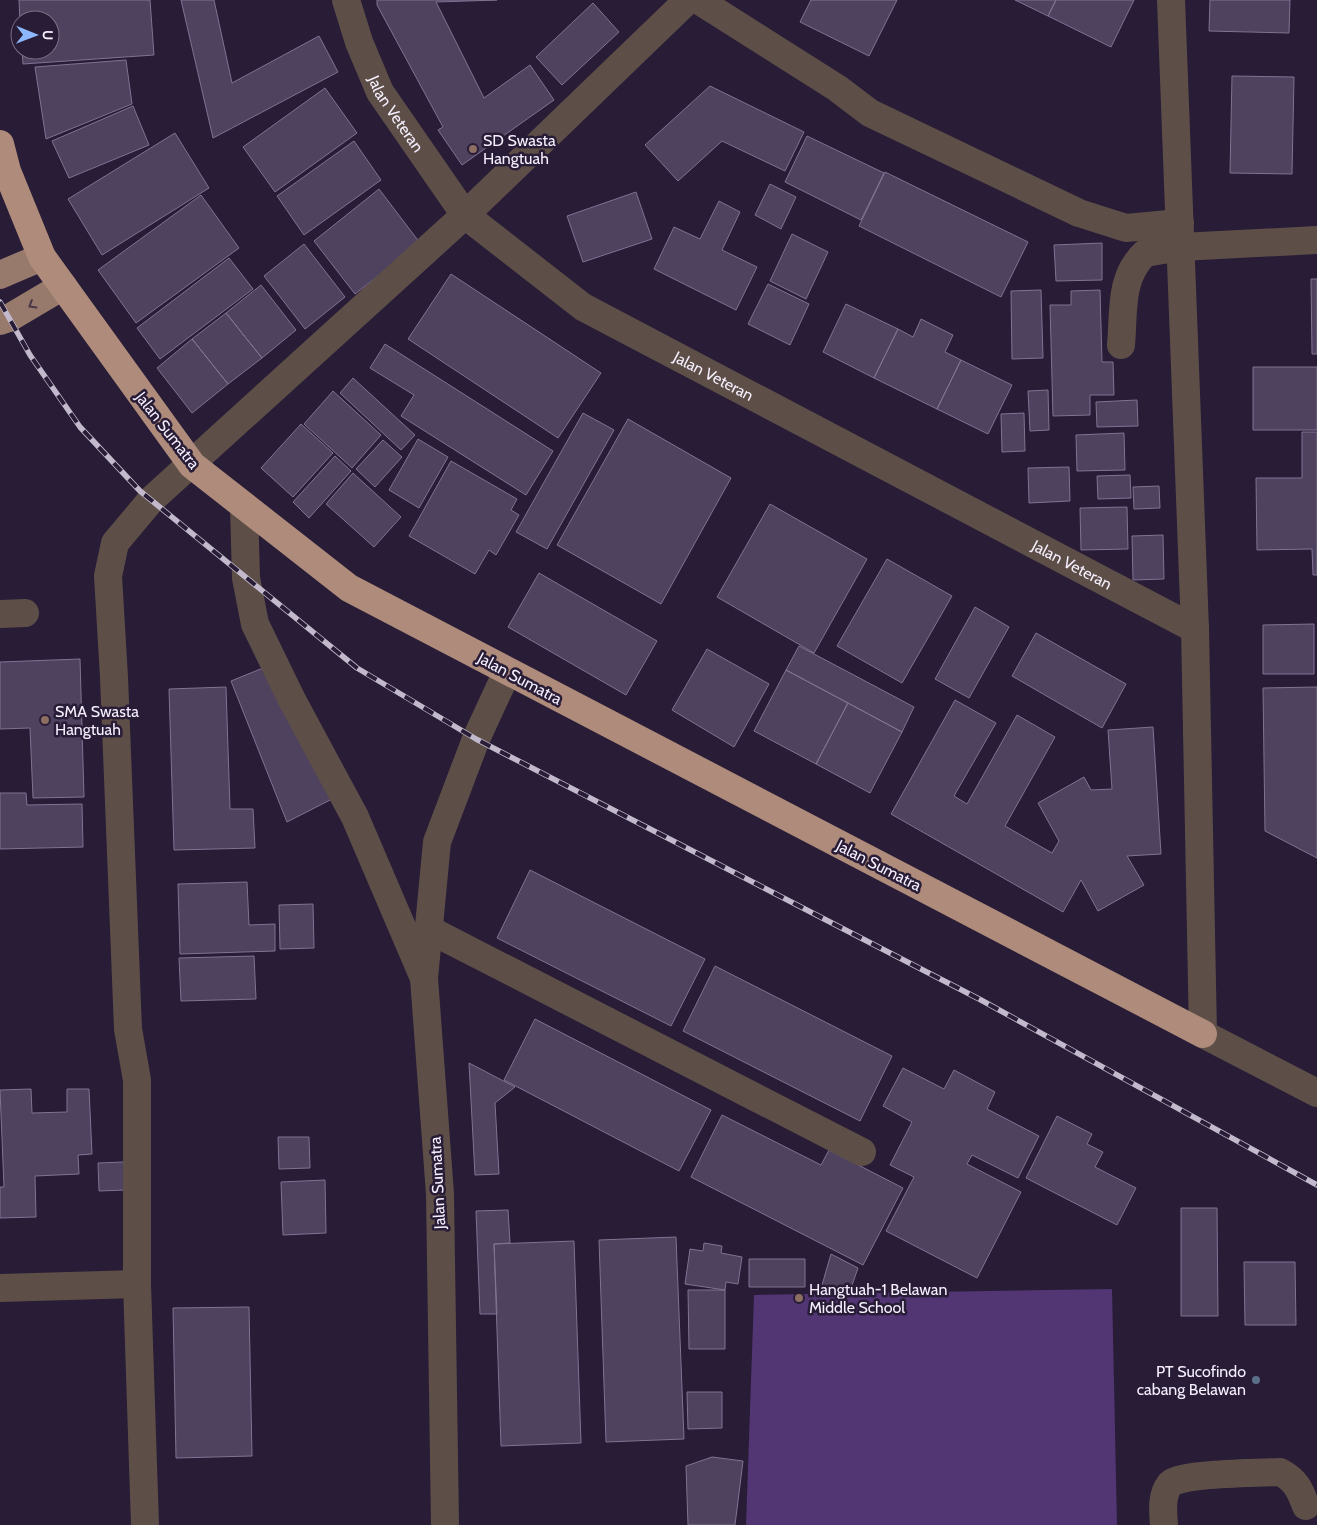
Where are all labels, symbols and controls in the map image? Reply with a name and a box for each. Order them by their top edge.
north arrow [10,10,60,60]
text: U [39,30,57,40]
street label: Jalan Veteran [364,72,428,156]
place label: SD Swasta Hangtuah [483,131,556,168]
marker: SD Swasta Hangtuah [467,143,479,155]
one-way arrow [28,298,37,308]
street label: Jalan Veteran [669,347,757,405]
street label: Jalan Sumatra [131,387,204,473]
street label: Jalan Veteran [1028,535,1115,594]
street label: Jalan Sumatra [473,648,565,709]
place label: SMA Swasta Hangtuah [55,702,139,739]
marker: SMA Swasta Hangtuah [39,714,51,726]
street label: Jalan Sumatra [832,835,925,895]
street label: Jalan Sumatra [426,1136,449,1231]
place label: Hangtuah-1 Belawan Middle School [809,1280,947,1317]
marker: Hangtuah-1 Belawan Middle School [793,1292,805,1304]
place label: PT Sucofindo cabang Belawan [1137,1362,1246,1399]
marker: PT Sucofindo cabang Belawan [1250,1374,1262,1386]

